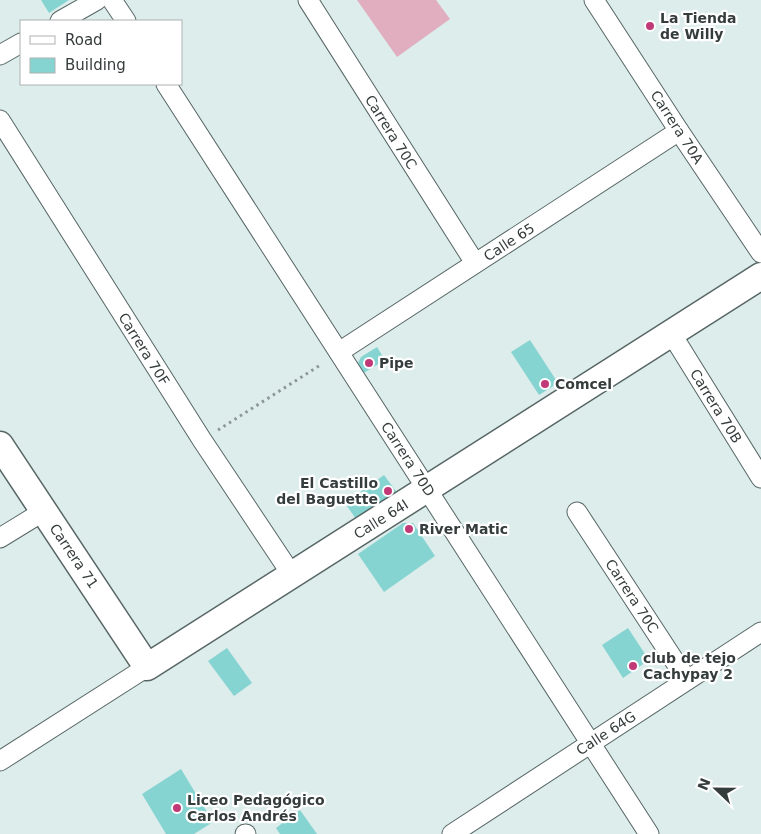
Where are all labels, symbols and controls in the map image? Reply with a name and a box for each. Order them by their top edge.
place label: La Tienda de Willy [660,10,737,42]
legend [20,20,182,85]
marker: La Tienda de Willy [644,20,656,32]
text: Road [65,31,103,49]
text: Building [65,56,126,74]
street label: Carrera 70A [647,87,707,167]
street label: Carrera 70C [362,92,420,172]
street label: Calle 65 [481,220,537,264]
street label: Carrera 70F [115,310,173,388]
place label: Pipe [379,355,414,371]
marker: Pipe [363,357,375,369]
street label: Carrera 70B [687,366,745,446]
place label: Comcel [555,376,612,392]
marker: Comcel [539,378,551,390]
street label: Carrera 70D [378,419,438,499]
place label: El Castillo del Baguette [276,475,378,507]
marker: El Castillo del Baguette [382,485,394,497]
street label: Calle 64I [351,496,411,542]
street label: Carrera 71 [47,521,101,591]
place label: River Matic [419,521,508,537]
marker: River Matic [403,523,415,535]
street label: Carrera 70C [602,556,662,636]
place label: club de tejo Cachypay 2 [643,650,736,682]
marker: club de tejo Cachypay 2 [627,660,639,672]
street label: Calle 64G [573,708,639,758]
north arrow [691,764,741,814]
text: N [694,776,714,793]
place label: Liceo Pedagógico Carlos Andrés [187,792,325,824]
marker: Liceo Pedagógico Carlos Andrés [171,802,183,814]

